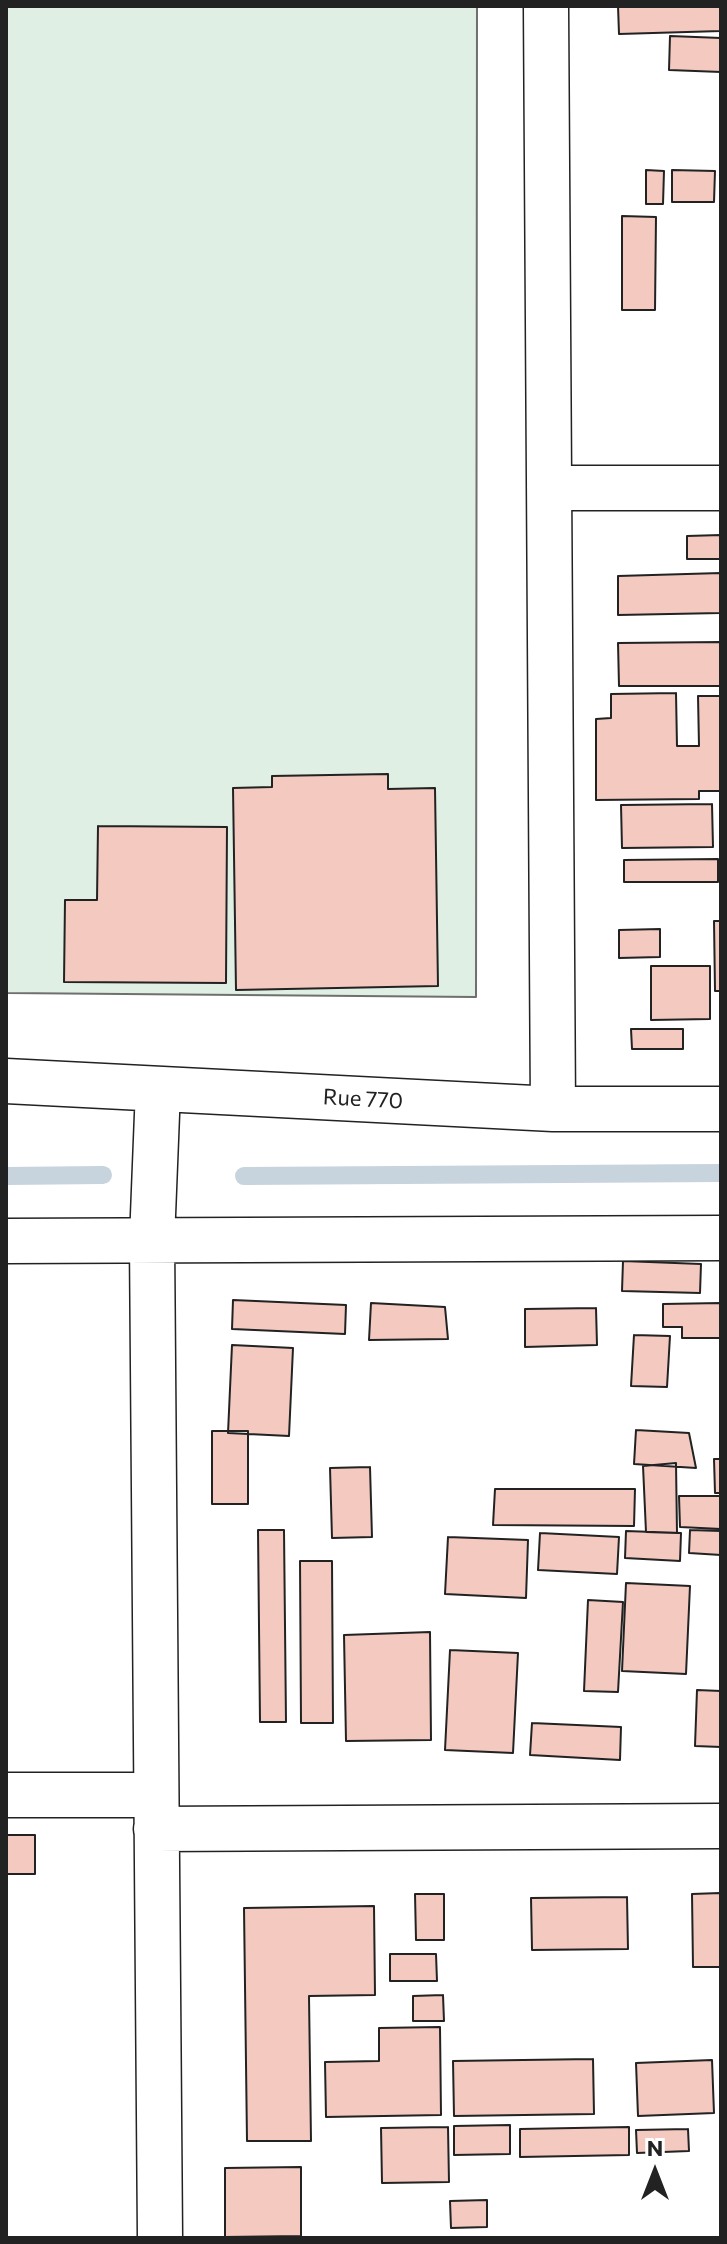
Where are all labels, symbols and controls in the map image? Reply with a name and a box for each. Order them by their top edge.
street label: Rue 770 [322,1084,404,1114]
north arrow [615,2132,695,2212]
text: N [647,2134,663,2161]

